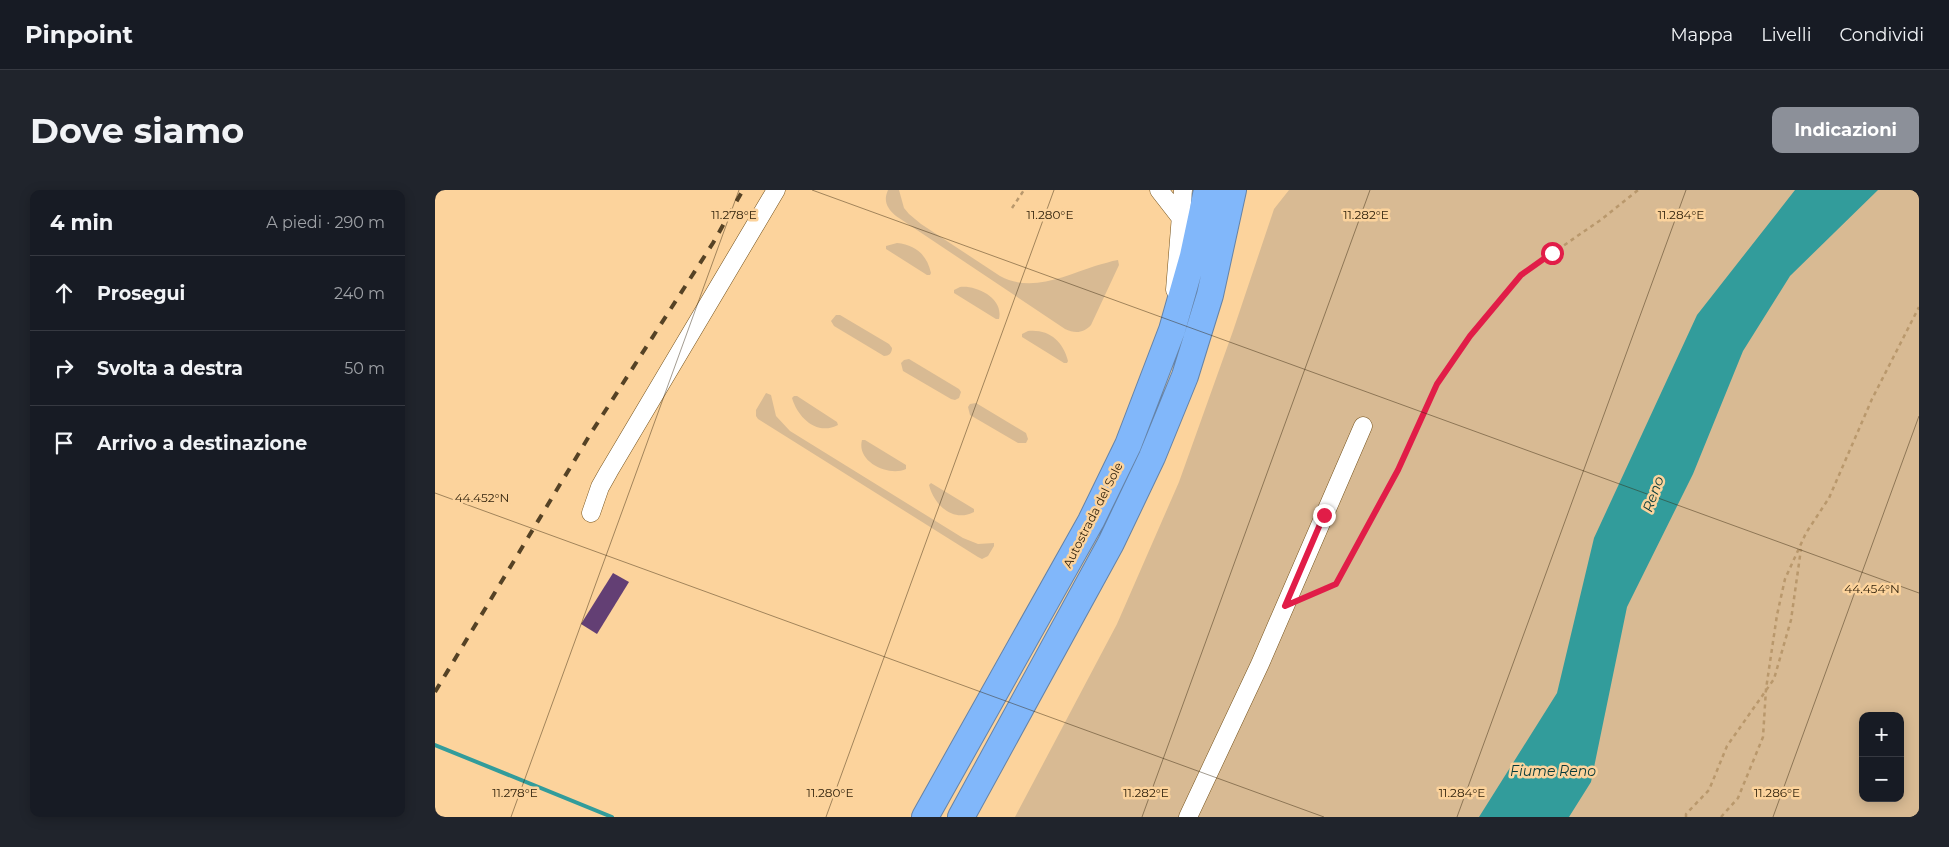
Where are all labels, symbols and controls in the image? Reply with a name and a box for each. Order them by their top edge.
text: Pinpoint [25,20,133,49]
text: Mappa [1670,24,1733,46]
text: Livelli [1761,24,1812,46]
text: Condividi [1840,24,1924,46]
button: Indicazioni [1772,107,1919,153]
text: Dove siamo [30,109,244,152]
text: 11.278°E [711,207,757,222]
text: 11.280°E [1027,207,1073,222]
text: 11.282°E [1343,207,1389,222]
text: 11.284°E [1658,207,1704,222]
text: 4 min [50,210,113,235]
text: A piedi · 290 m [266,213,385,232]
route start [1541,242,1564,265]
icon: ahead [50,279,78,307]
text: Prosegui [97,282,185,305]
text: 240 m [334,284,385,303]
icon: right [50,354,78,382]
text: Svolta a destra [97,357,243,380]
text: 50 m [344,359,385,378]
icon: arrive [50,429,78,457]
text: Arrivo a destinazione [97,432,307,455]
street label: Autostrada del Sole [1059,460,1126,570]
water label: Reno [1638,473,1668,514]
text: 44.452°N [455,490,509,505]
route end [1313,504,1336,527]
text: 44.454°N [1844,581,1900,596]
map controls [1859,712,1904,802]
button: + [1859,712,1904,757]
button: − [1859,757,1904,802]
water label: Fiume Reno [1510,762,1596,780]
text: 11.278°E [492,785,538,800]
text: 11.280°E [807,785,853,800]
text: 11.282°E [1123,785,1169,800]
text: 11.284°E [1439,785,1485,800]
text: 11.286°E [1754,785,1800,800]

